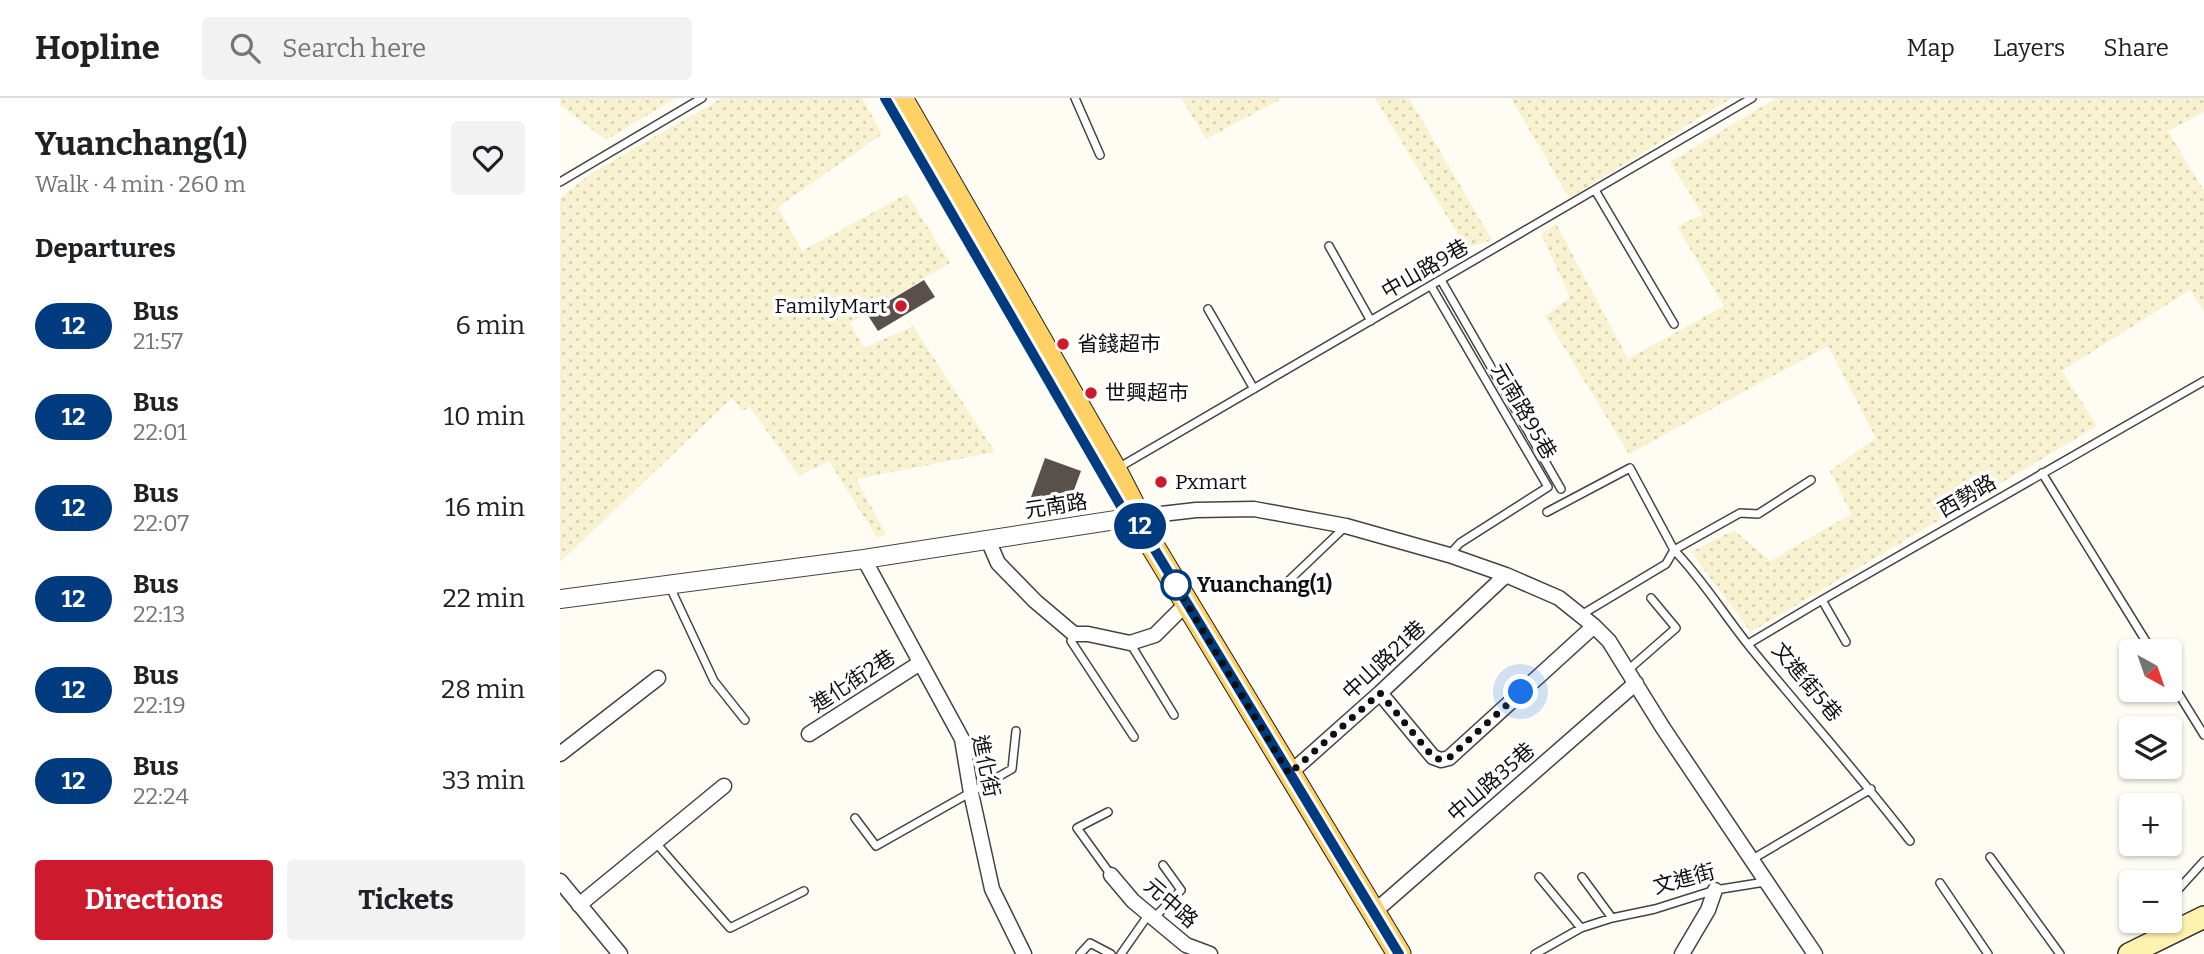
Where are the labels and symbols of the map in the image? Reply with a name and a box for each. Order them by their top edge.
street label: 中山路9巷 [1377,234,1473,304]
place label: FamilyMart [774,293,887,319]
marker: FamilyMart [893,298,909,314]
place label: 省錢超市 [1077,331,1161,357]
marker: 省錢超市 [1055,336,1071,352]
street label: 元南路95巷 [1486,358,1562,464]
place label: 世興超市 [1105,380,1189,406]
marker: 世興超市 [1083,385,1099,401]
place label: Pxmart [1175,469,1247,495]
street label: 西勢路 [1933,469,2001,523]
marker: Pxmart [1153,474,1169,490]
street label: 元南路 [1023,488,1089,524]
line badge: 12 [1108,503,1172,549]
marker: Yuanchang(1) [1161,570,1191,600]
place label: Yuanchang(1) [1197,572,1332,598]
street label: 中山路21巷 [1337,615,1431,705]
street label: 文進街5巷 [1766,637,1848,727]
north arrow [2119,639,2182,702]
street label: 進化街2巷 [806,644,900,718]
your location [1503,674,1538,709]
street label: 進化街 [967,732,1005,800]
street label: 中山路35巷 [1442,737,1540,827]
street label: 文進街 [1650,858,1718,900]
street label: 元中路 [1139,873,1203,933]

